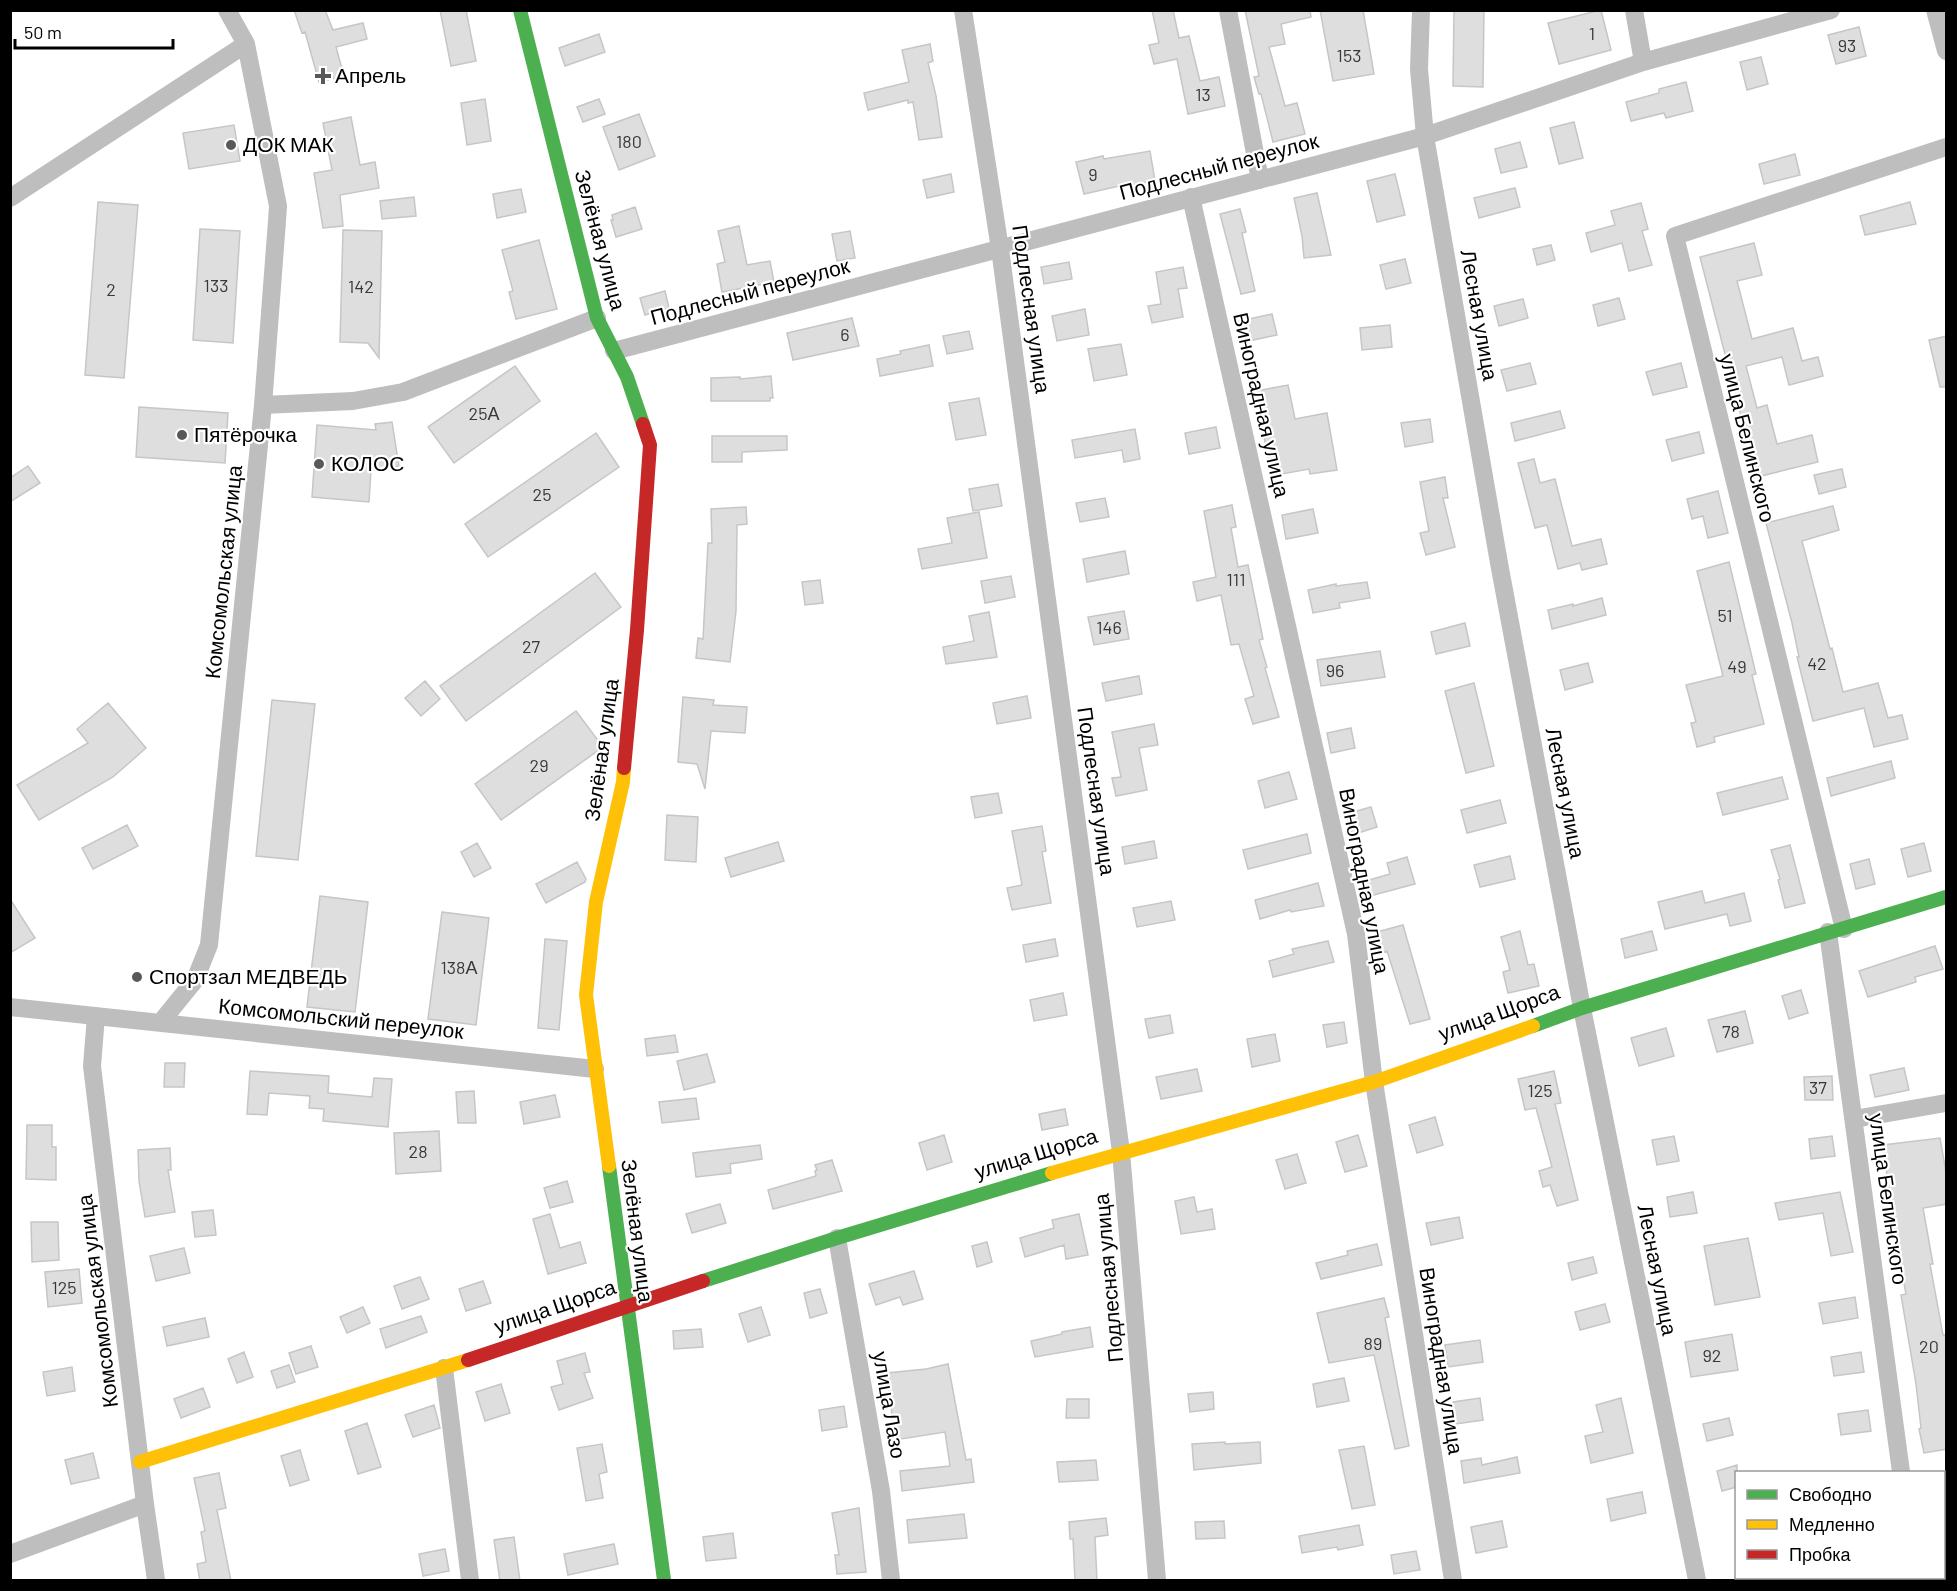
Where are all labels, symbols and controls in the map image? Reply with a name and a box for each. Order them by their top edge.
scale bar [15,12,172,50]
text: 50 m [24,21,62,43]
house number: 1 [1589,22,1595,44]
house number: 93 [1838,34,1856,56]
house number: 153 [1337,44,1361,66]
place label: Апрель [335,62,406,87]
marker: Апрель [316,69,330,83]
house number: 13 [1195,83,1211,105]
street label: Подлесный переулок [1116,127,1322,204]
house number: 180 [616,130,642,152]
place label: ДОК МАК [243,131,334,156]
marker: ДОК МАК [224,138,238,152]
house number: 9 [1088,163,1098,185]
street label: Зелёная улица [571,167,632,313]
street label: Подлесная улица [1008,223,1057,395]
street label: Лесная улица [1457,247,1504,382]
street label: Подлесный переулок [647,252,853,329]
house number: 133 [204,274,228,296]
house number: 142 [348,275,374,297]
house number: 2 [106,278,116,300]
street label: Виноградная улица [1229,310,1296,500]
house number: 6 [840,323,850,345]
street label: улица Белинского [1715,351,1781,524]
house number: 25А [469,402,499,424]
place label: Пятёрочка [194,421,297,446]
marker: Пятёрочка [175,428,189,442]
place label: КОЛОС [331,450,404,475]
marker: КОЛОС [312,457,326,471]
street label: Комсомольская улица [199,463,246,680]
house number: 25 [533,483,551,505]
house number: 111 [1226,568,1246,590]
house number: 51 [1717,604,1733,626]
house number: 146 [1096,616,1122,638]
house number: 27 [522,635,541,657]
house number: 42 [1807,652,1827,674]
house number: 49 [1727,655,1747,677]
house number: 96 [1326,659,1344,681]
street label: Зелёная улица [578,676,623,823]
street label: Подлесная улица [1073,705,1122,877]
street label: Лесная улица [1542,725,1591,860]
house number: 29 [529,754,549,776]
street label: Виноградная улица [1335,786,1396,976]
house number: 138А [441,956,477,978]
place label: Спортзал МЕДВЕДЬ [149,963,348,988]
marker: Спортзал МЕДВЕДЬ [130,970,144,984]
street label: улица Щорса [1434,978,1563,1045]
street label: Комсомольский переулок [217,992,466,1043]
house number: 78 [1722,1020,1740,1042]
house number: 37 [1809,1076,1827,1098]
house number: 125 [1527,1079,1553,1101]
street label: улица Белинского [1865,1112,1914,1286]
street label: улица Щорса [971,1122,1100,1183]
house number: 28 [408,1140,428,1162]
street label: Зелёная улица [617,1158,660,1304]
street label: Подлесная улица [1088,1192,1127,1364]
street label: Комсомольская улица [71,1193,122,1409]
street label: Лесная улица [1634,1202,1683,1337]
street label: Виноградная улица [1415,1266,1470,1456]
street label: улица Щорса [490,1273,619,1338]
house number: 125 [51,1276,77,1298]
house number: 89 [1364,1332,1382,1354]
house number: 20 [1919,1335,1939,1357]
house number: 92 [1702,1344,1722,1366]
street label: улица Лазо [869,1349,912,1460]
legend [1735,1471,1945,1579]
text: Свободно [1789,1483,1872,1505]
text: Медленно [1789,1513,1875,1535]
text: Пробка [1789,1543,1852,1565]

